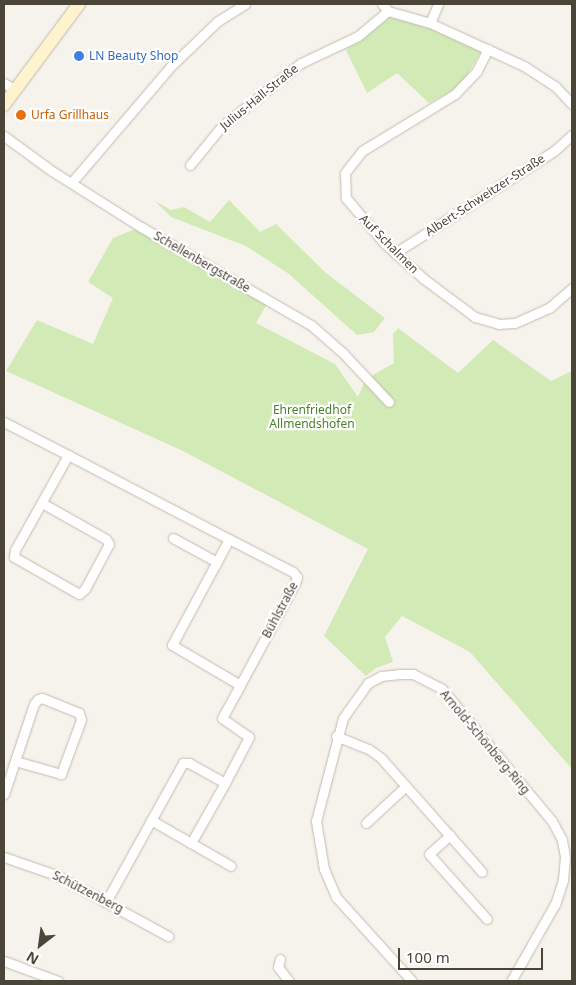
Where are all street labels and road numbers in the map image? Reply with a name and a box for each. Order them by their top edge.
street label: Julius-Hall-Straße [217,61,301,133]
street label: Albert-Schweitzer-Straße [423,151,547,239]
street label: Auf Schalmen [357,212,421,276]
street label: Schellenbergstraße [151,228,253,296]
street label: Bühlstraße [259,579,301,641]
street label: Arnold-Schönberg-Ring [437,687,533,797]
street label: Schützenberg [50,868,126,916]

